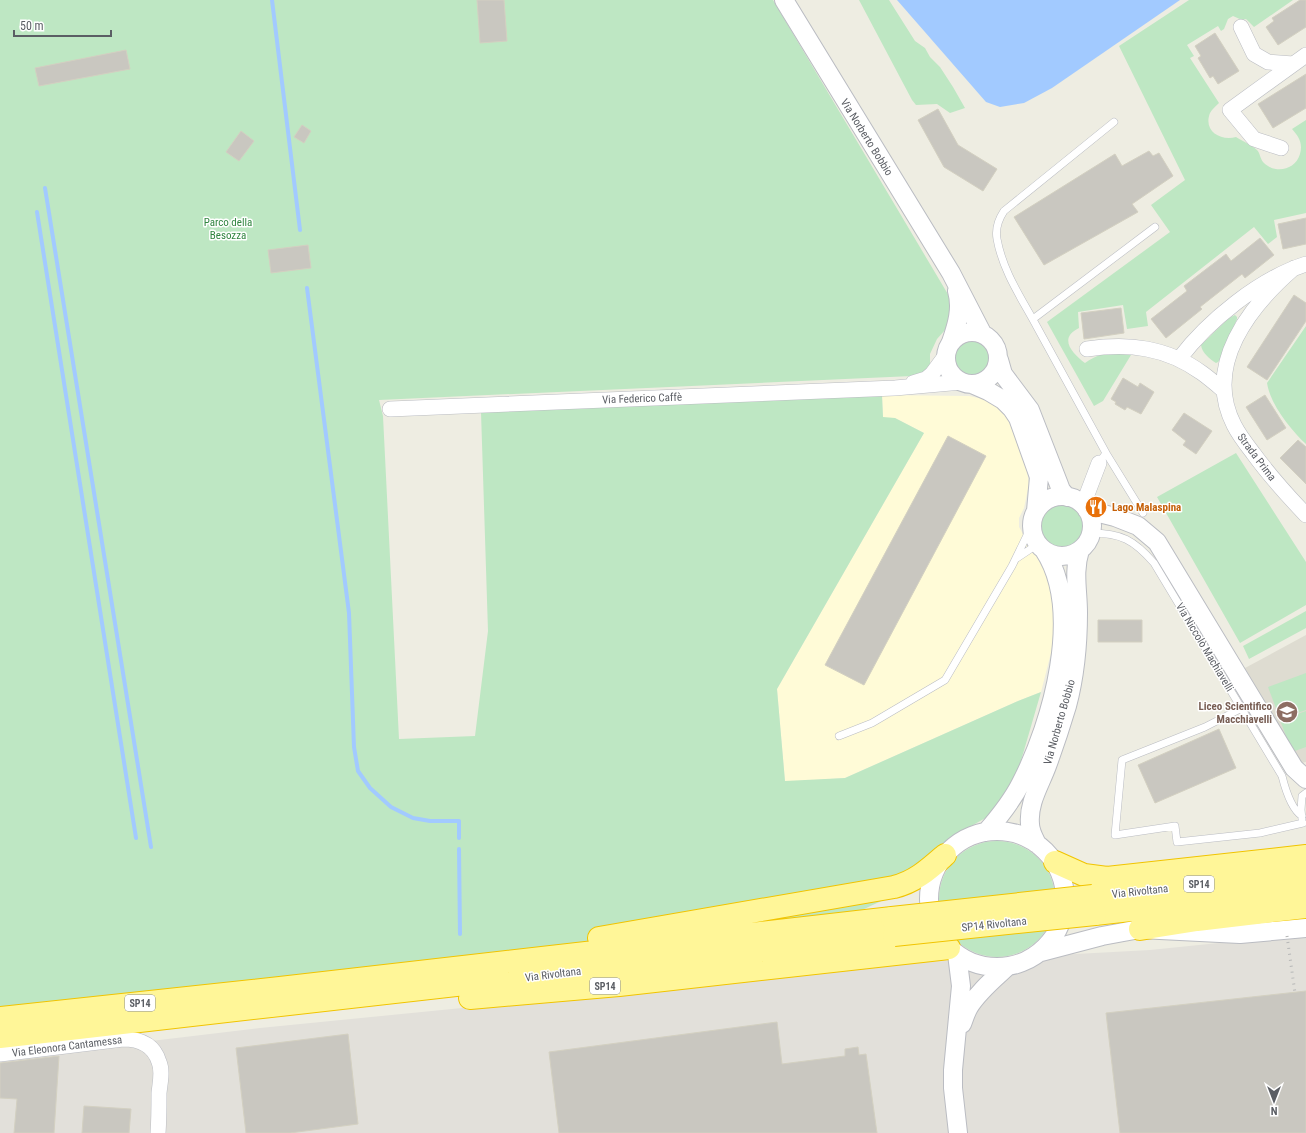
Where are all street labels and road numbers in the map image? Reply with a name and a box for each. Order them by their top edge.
street label: Via Norberto Bobbio [838,97,896,178]
street label: Via Federico Caffè [602,391,682,406]
street label: Strada Prima [1235,431,1279,484]
street label: Via Niccolò Machiavelli [1173,601,1236,694]
street label: Via Norberto Bobbio [1041,678,1078,766]
road number: SP14 [1184,876,1214,892]
street label: Via Rivoltana [1111,882,1169,901]
street label: SP14 Rivoltana [961,915,1027,934]
street label: Via Rivoltana [524,965,582,984]
road number: SP14 [590,978,620,994]
road number: SP14 [125,995,155,1011]
street label: Via Eleonora Cantamessa [11,1033,123,1060]

